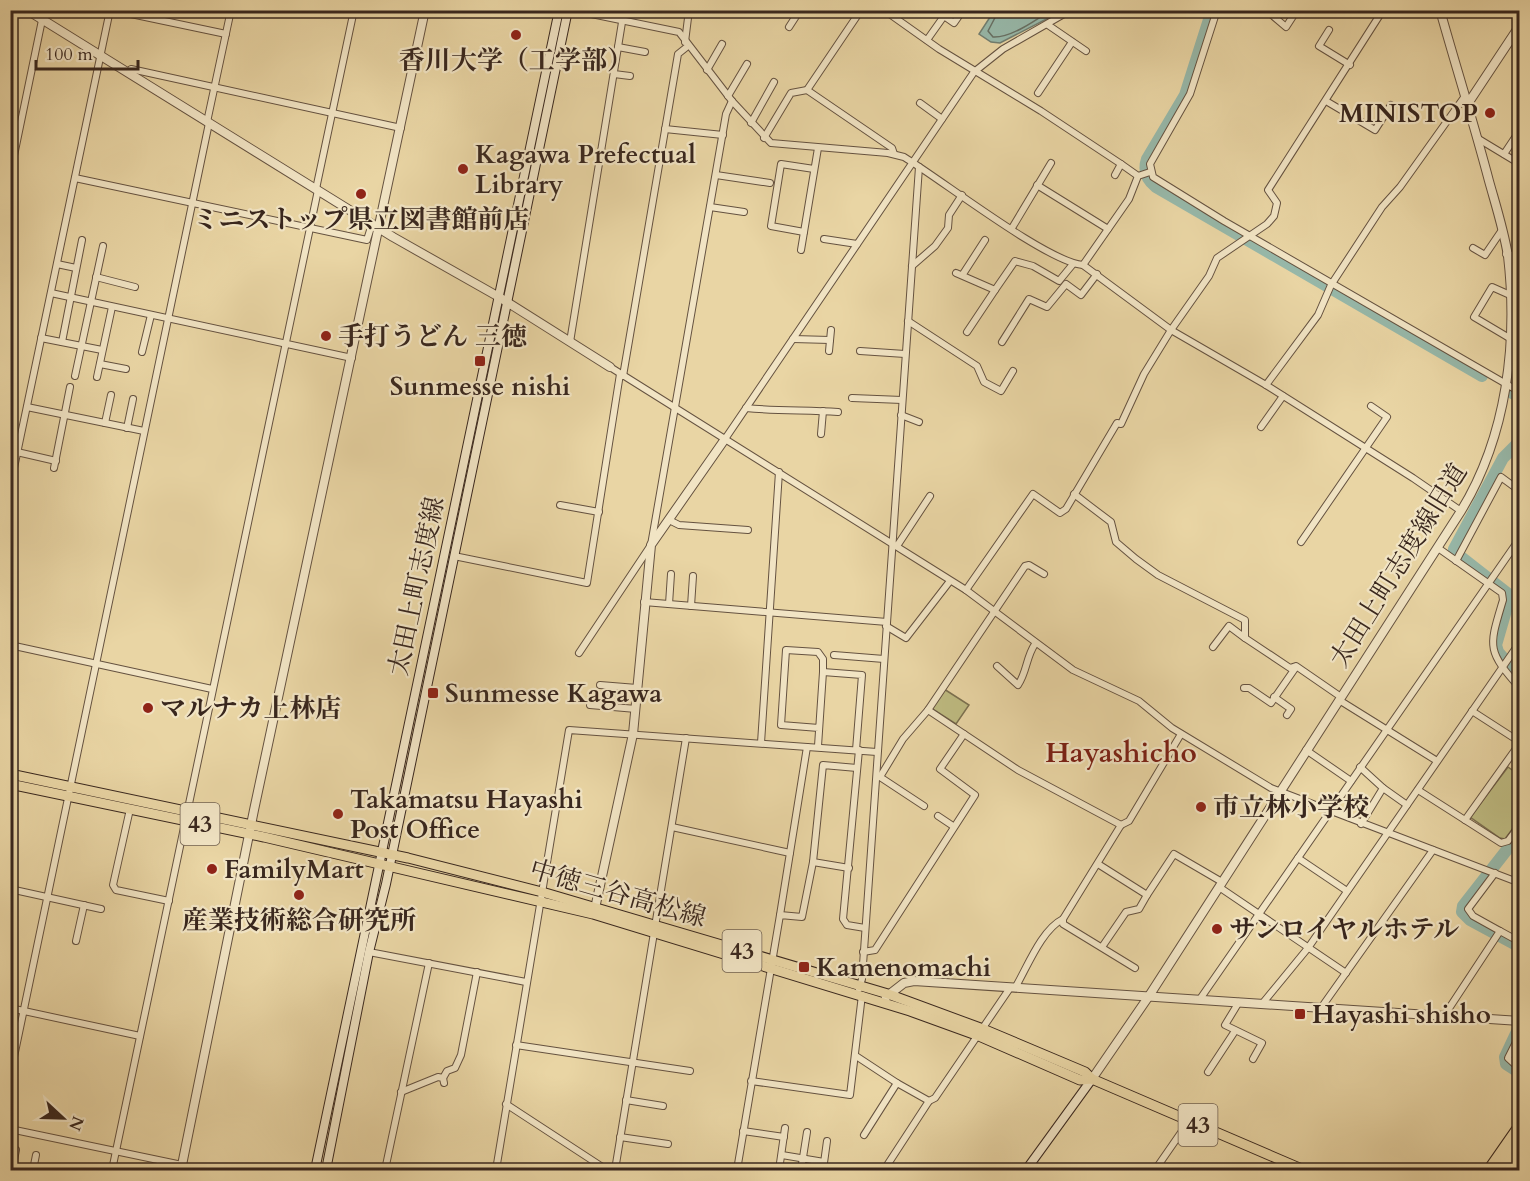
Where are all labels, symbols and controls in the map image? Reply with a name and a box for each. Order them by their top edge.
marker: 香川大学（工学部） [509,28,523,42]
scale bar [36,33,138,71]
text: 100 m [45,42,93,67]
place label: 香川大学（工学部） [399,43,633,78]
place label: MINISTOP [1339,96,1478,131]
marker: MINISTOP [1483,106,1497,120]
place label: Kagawa Prefectual Library [475,137,696,202]
marker: Kagawa Prefectual Library [456,162,470,176]
marker: ミニストップ県立図書館前店 [354,187,368,201]
place label: ミニストップ県立図書館前店 [192,202,530,237]
place label: 手打うどん 三徳 [338,319,527,354]
marker: 手打うどん 三徳 [319,329,333,343]
marker: Sunmesse nishi [473,354,487,368]
place label: Sunmesse nishi [390,369,570,404]
street label: 太田上町志度線旧道 [1322,457,1475,674]
street label: 太田上町志度線 [380,493,453,679]
place label: Sunmesse Kagawa [445,676,662,711]
marker: Sunmesse Kagawa [426,686,440,700]
place label: マルナカ上林店 [160,691,341,726]
marker: マルナカ上林店 [141,701,155,715]
district label: Hayashicho [1045,734,1197,772]
place label: Takamatsu Hayashi Post Office [350,782,583,847]
place label: 市立林小学校 [1213,790,1369,825]
marker: 市立林小学校 [1194,800,1208,814]
road number: 43 [180,803,220,845]
marker: Takamatsu Hayashi Post Office [331,807,345,821]
place label: FamilyMart [224,852,364,887]
street label: 中徳三谷高松線 [526,852,710,935]
marker: FamilyMart [205,862,219,876]
marker: 産業技術総合研究所 [292,888,306,902]
place label: 産業技術総合研究所 [182,903,416,938]
place label: サンロイヤルホテル [1229,912,1459,947]
marker: サンロイヤルホテル [1210,922,1224,936]
road number: 43 [722,930,762,972]
place label: Kamenomachi [816,950,991,985]
marker: Kamenomachi [797,960,811,974]
place label: Hayashi shisho [1312,997,1491,1032]
marker: Hayashi shisho [1293,1007,1307,1021]
north arrow [33,1088,93,1148]
road number: 43 [1178,1104,1218,1146]
text: N [63,1113,89,1134]

